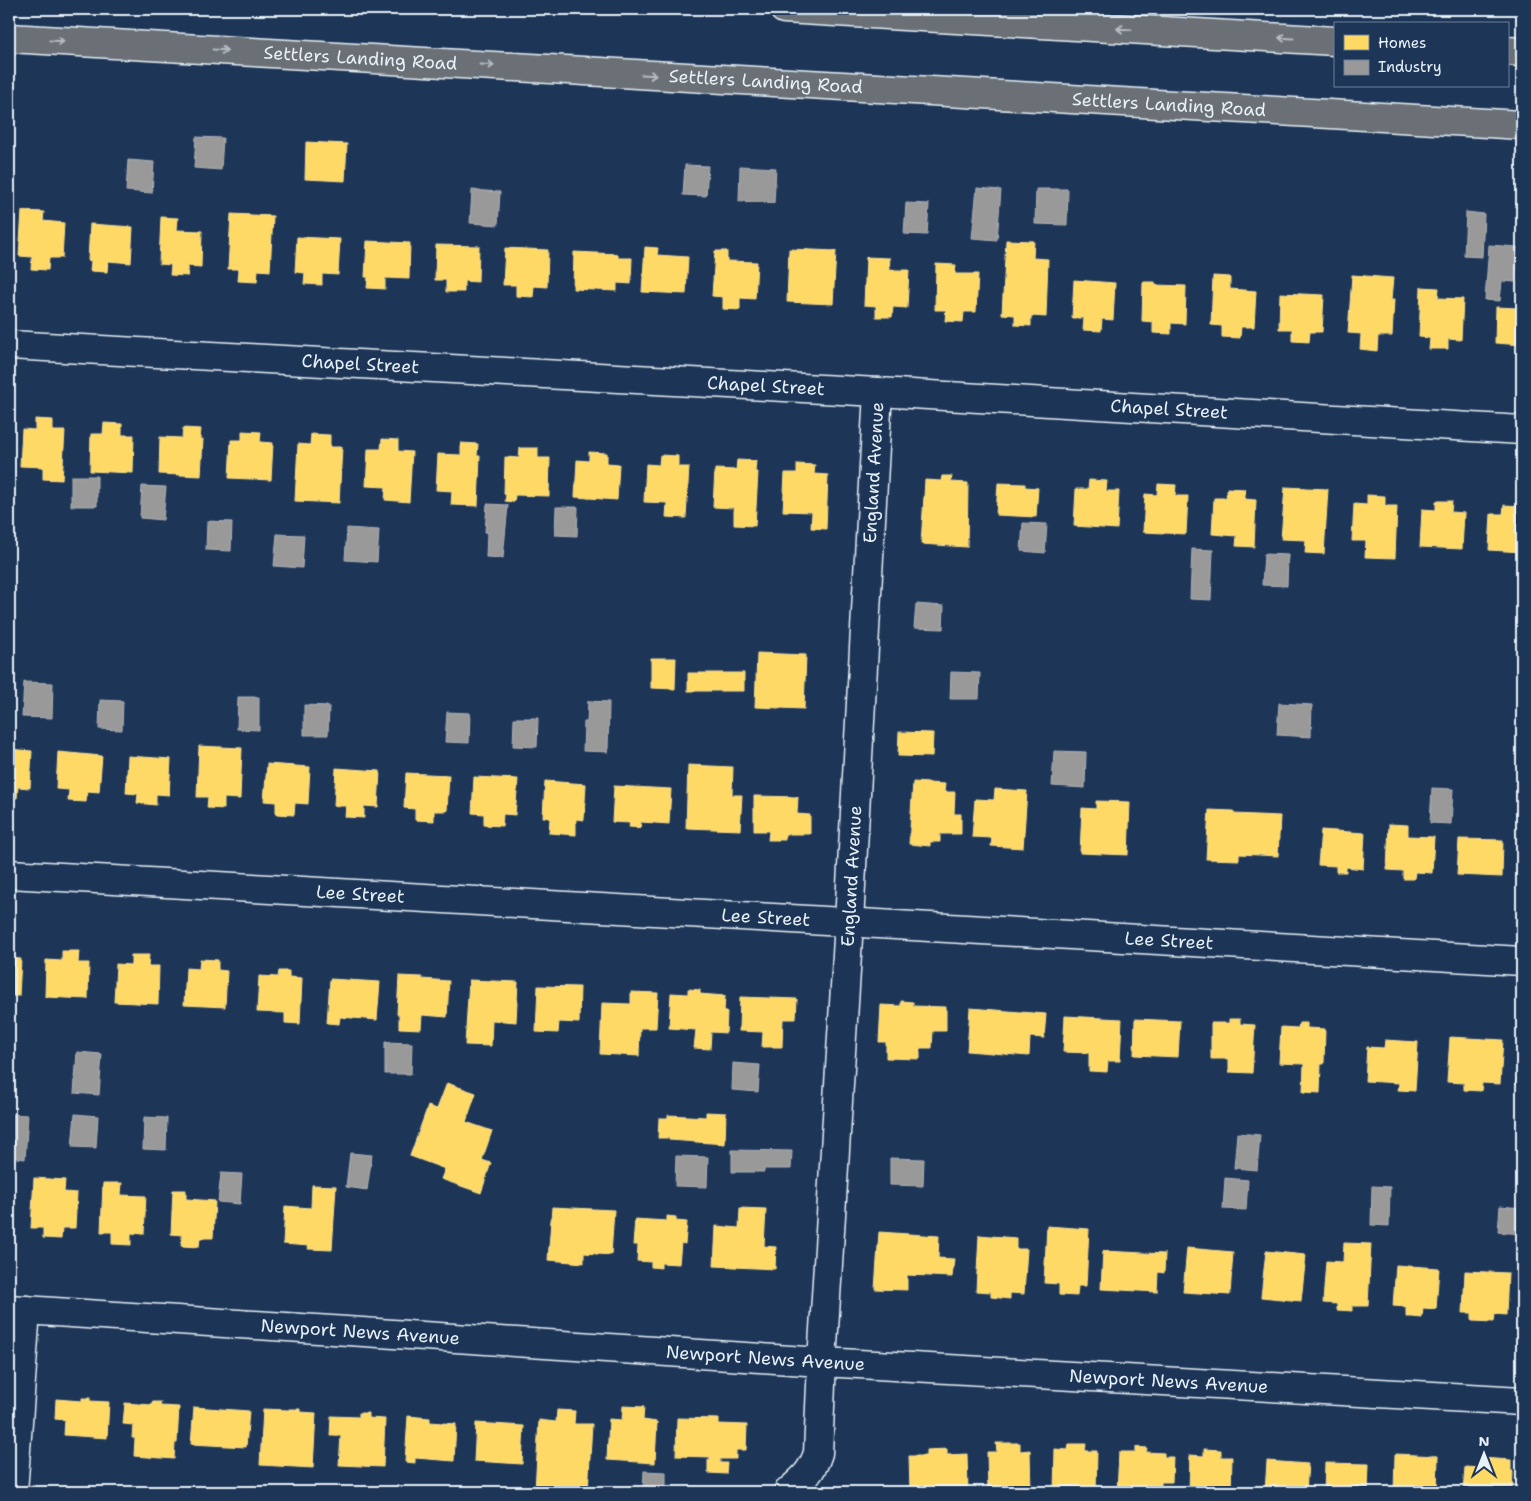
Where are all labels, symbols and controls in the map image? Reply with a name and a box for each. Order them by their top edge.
legend [1334,22,1508,88]
one-way arrow [1116,24,1132,33]
text: Homes [1378,33,1426,53]
one-way arrow [1278,34,1294,43]
one-way arrow [49,36,65,45]
street label: Settlers Landing Road [263,41,458,76]
one-way arrow [211,45,227,55]
text: Industry [1378,57,1442,77]
one-way arrow [478,61,494,70]
street label: Settlers Landing Road [668,64,863,99]
one-way arrow [641,70,657,79]
street label: Settlers Landing Road [1071,87,1267,122]
street label: Chapel Street [301,349,420,379]
street label: Chapel Street [706,371,825,401]
street label: Chapel Street [1110,394,1229,425]
street label: England Avenue [858,401,889,544]
street label: England Avenue [836,805,867,947]
street label: Lee Street [315,880,406,909]
street label: Lee Street [721,903,811,932]
street label: Lee Street [1124,926,1214,955]
street label: Newport News Avenue [260,1313,461,1350]
street label: Newport News Avenue [665,1340,866,1376]
street label: Newport News Avenue [1069,1364,1269,1399]
north arrow [1458,1428,1508,1478]
text: N [1478,1432,1490,1450]

